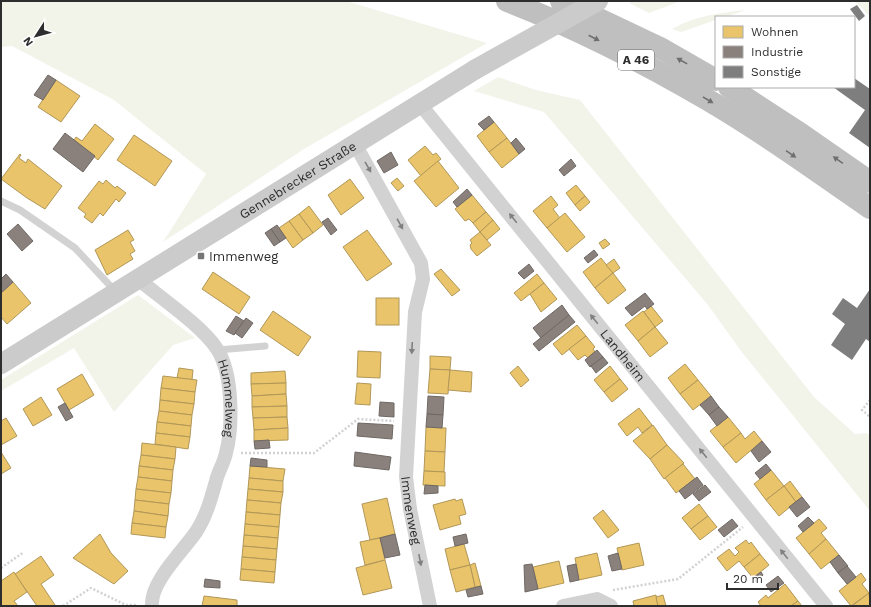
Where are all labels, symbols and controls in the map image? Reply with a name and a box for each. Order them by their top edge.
north arrow [16,16,56,56]
legend [715,16,855,88]
text: Wohnen [751,25,799,39]
text: N [21,34,36,49]
one-way arrow [588,35,600,41]
text: Industrie [751,45,803,59]
road number: A 46 [618,50,654,70]
one-way arrow [676,57,688,64]
text: Sonstige [751,65,801,79]
one-way arrow [702,97,714,104]
street label: Gennebrecker Straße [237,138,359,222]
one-way arrow [786,150,797,158]
one-way arrow [833,156,843,164]
one-way arrow [365,161,372,173]
one-way arrow [508,213,517,223]
one-way arrow [396,219,403,230]
place label: Immenweg [209,249,278,264]
marker: Immenweg [196,251,206,261]
one-way arrow [590,314,599,324]
street label: Landheim [597,326,648,385]
one-way arrow [409,342,416,354]
street label: Hummelweg [215,357,238,438]
one-way arrow [698,447,707,458]
street label: Immenweg [398,475,424,546]
one-way arrow [780,548,789,559]
one-way arrow [418,554,424,566]
scale bar [727,565,778,591]
text: 20 m [733,572,763,586]

